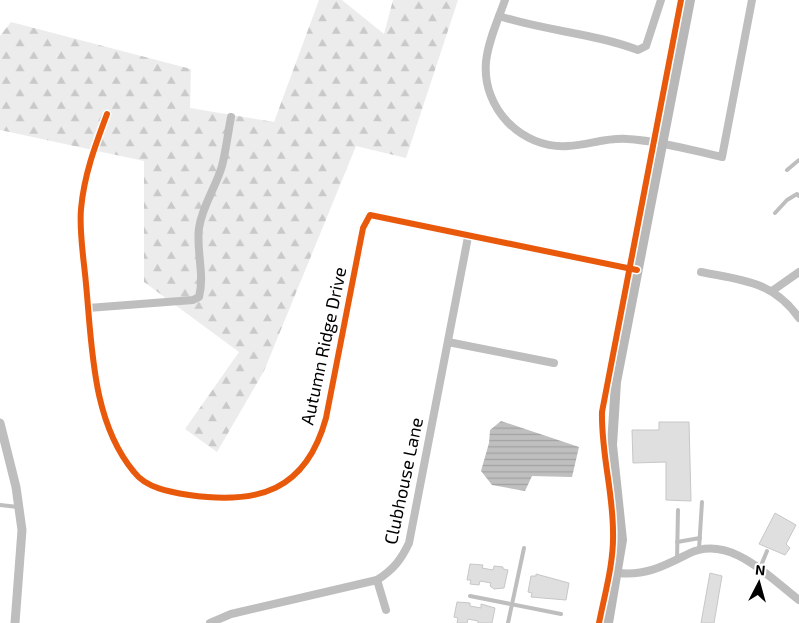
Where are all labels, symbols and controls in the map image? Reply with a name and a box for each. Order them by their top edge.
street label: Autumn Ridge Drive [296,265,351,427]
street label: Clubhouse Lane [379,415,427,546]
north arrow [734,558,784,608]
text: N [754,561,766,579]

